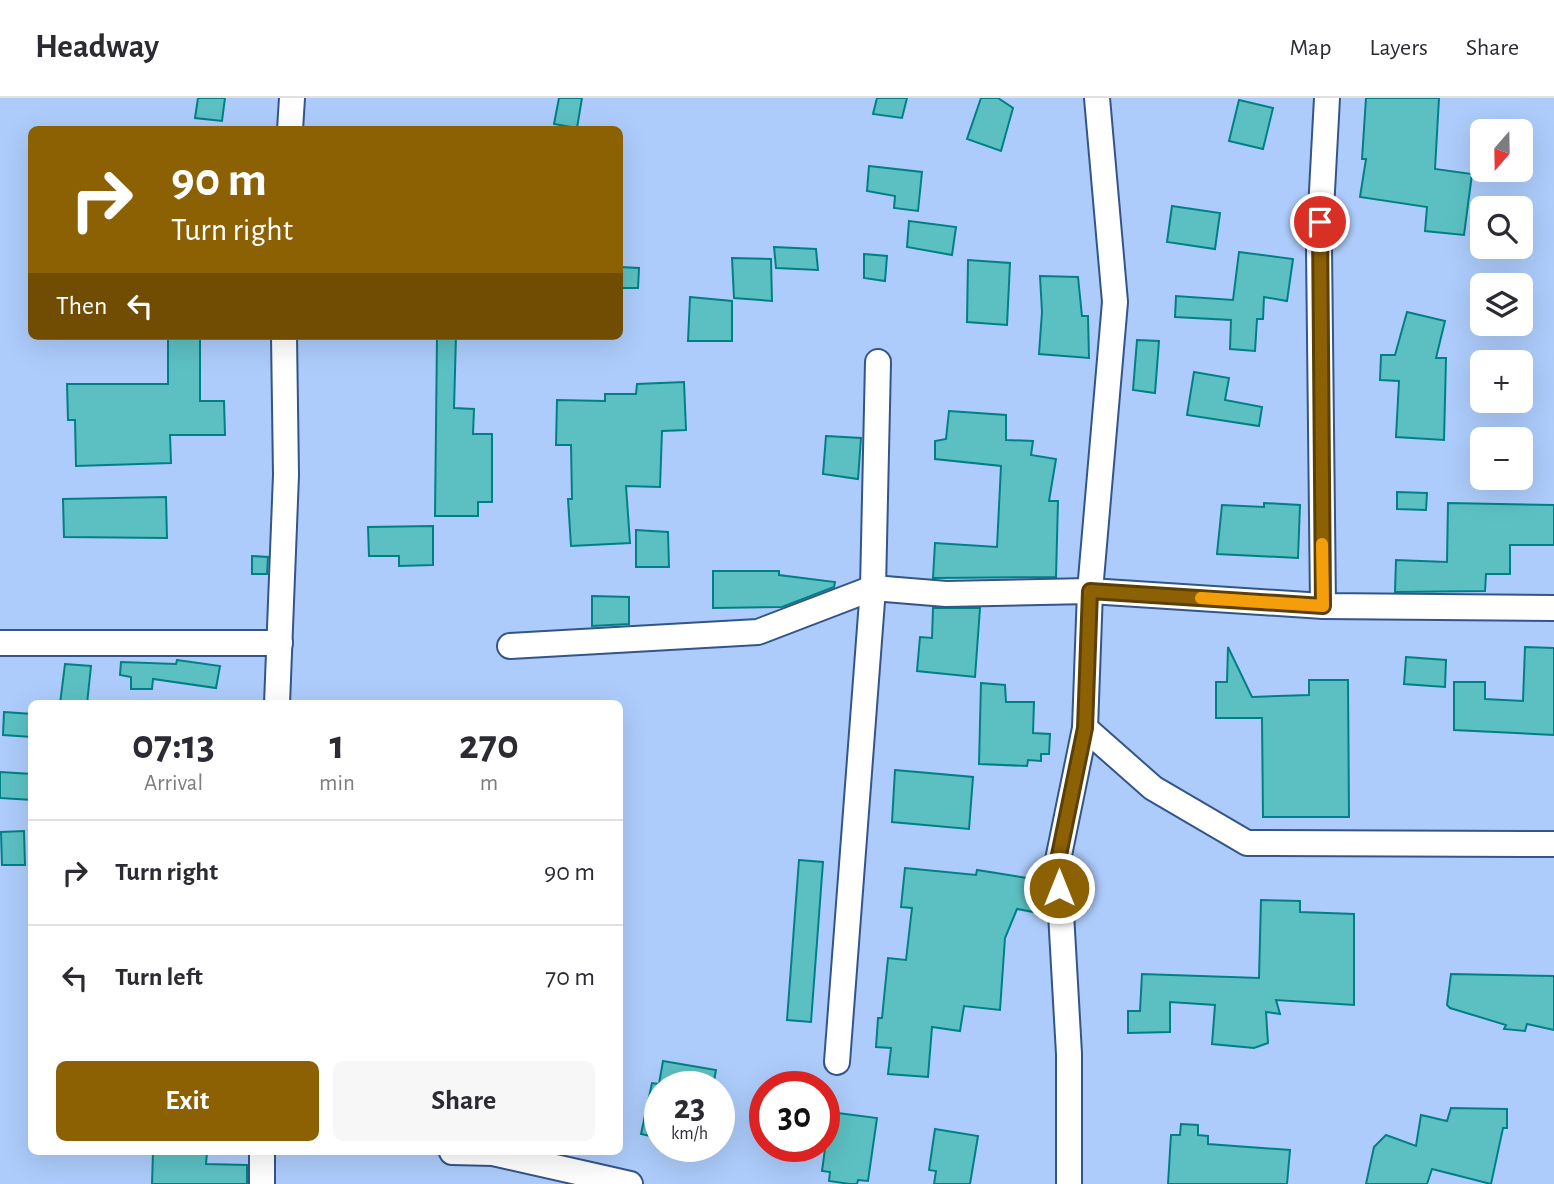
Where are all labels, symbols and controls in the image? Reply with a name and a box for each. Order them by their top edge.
text: Headway [35,31,159,64]
text: Map [1289,36,1331,60]
text: Layers [1369,36,1428,60]
text: Share [1466,36,1519,60]
north arrow [1470,119,1533,182]
map controls [1470,119,1533,490]
icon: right [56,154,147,245]
text: 90 m [171,156,267,205]
pin [1290,192,1350,252]
button: search [1470,196,1533,259]
icon: arrive [1301,203,1339,241]
text: Turn right [171,214,293,246]
button: layers [1470,273,1533,336]
icon: left [121,287,159,325]
text: Then [56,293,107,319]
button: + [1470,350,1533,413]
button: − [1470,427,1533,490]
text: 07:13 [132,724,215,766]
text: 1 [329,724,345,766]
text: 270 [459,724,519,766]
text: Arrival [144,772,203,795]
text: min [319,772,355,795]
text: m [480,772,498,795]
position arrow [1022,851,1096,925]
icon: right [56,854,94,892]
text: Turn right [115,859,218,885]
text: 90 m [544,859,595,885]
icon: left [56,959,94,997]
text: Turn left [115,964,203,990]
text: 70 m [545,964,595,990]
button: Exit [56,1061,319,1141]
button: Share [333,1061,595,1141]
speed limit sign: 30 [749,1071,840,1162]
text: 23 [674,1090,705,1125]
text: km/h [671,1125,708,1143]

